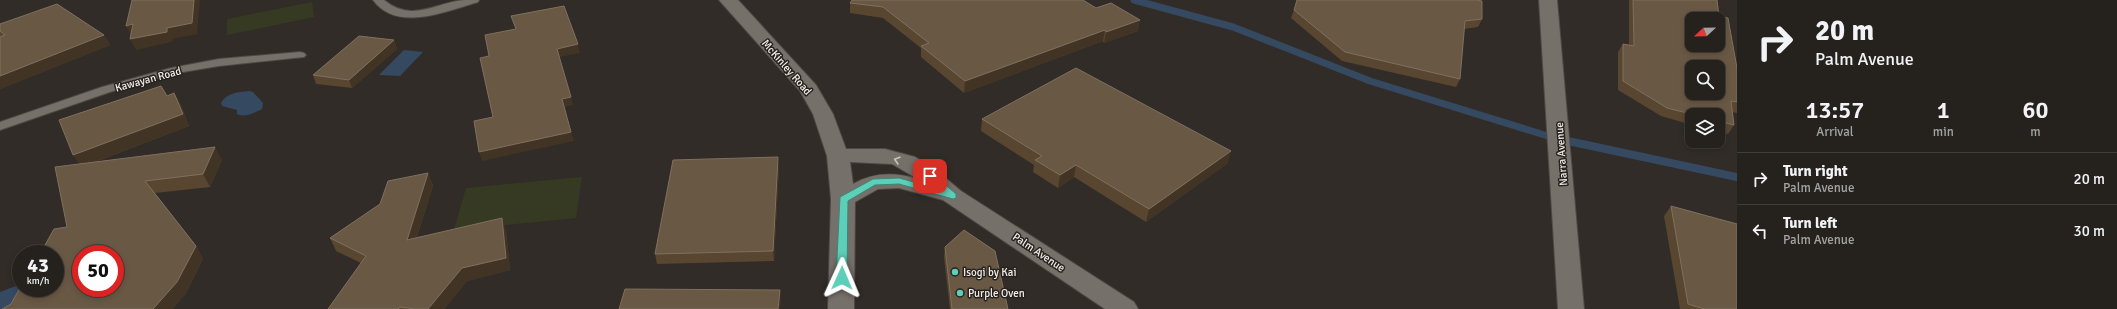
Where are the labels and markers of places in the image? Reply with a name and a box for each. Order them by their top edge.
pin [913,159,947,193]
place label: Isogi by Kai [963,266,1016,279]
marker: Isogi by Kai [950,267,960,277]
place label: Purple Oven [968,287,1025,300]
marker: Purple Oven [955,288,965,298]

